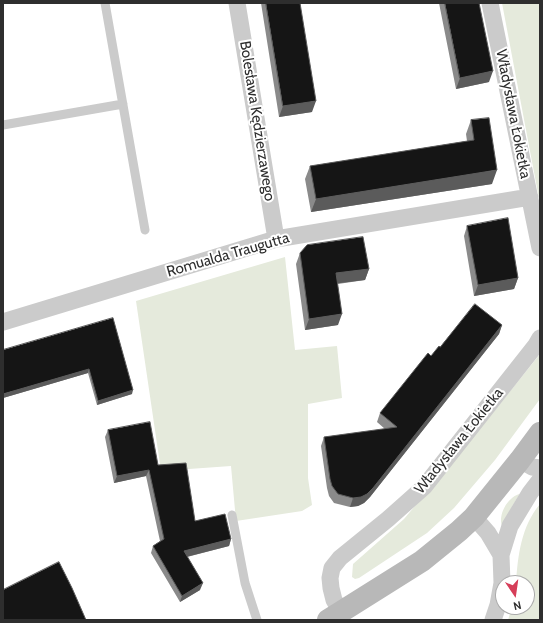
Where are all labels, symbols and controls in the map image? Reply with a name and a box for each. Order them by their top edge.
street label: Bolesława Kędzierzawego [235,40,279,202]
street label: Władysława Łokietka [492,48,534,180]
street label: Romualda Traugutta [165,229,291,281]
street label: Władysława Łokietka [411,384,507,498]
north arrow [495,575,535,615]
text: N [512,598,523,613]

